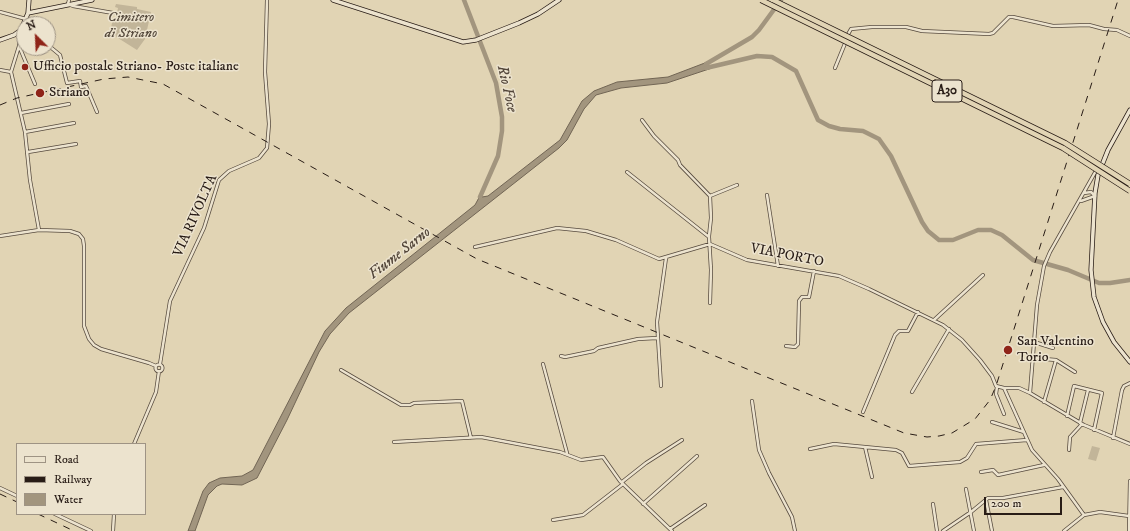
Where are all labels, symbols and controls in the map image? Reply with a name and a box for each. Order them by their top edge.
park label: Cimitero di Striano [105,10,157,42]
north arrow [16,16,56,56]
text: N [25,18,38,34]
place label: Ufficio postale Striano- Poste italiane [33,59,239,75]
marker: Ufficio postale Striano- Poste italiane [20,62,30,72]
water label: Rio Foce [492,64,520,114]
road number: A30 [932,80,962,102]
place label: Striano [49,85,90,101]
marker: Striano [34,87,46,99]
street label: VIA RIVOLTA [170,172,222,260]
water label: Fiume Sarno [365,224,435,284]
street label: VIA PORTO [749,241,825,271]
place label: San Valentino Torio [1017,334,1094,366]
marker: San Valentino Torio [1002,344,1014,356]
legend [16,443,146,515]
text: Road [54,452,79,467]
text: Railway [54,472,92,487]
scale bar [986,489,1064,515]
text: Water [54,492,83,507]
text: 200 m [991,496,1021,511]

